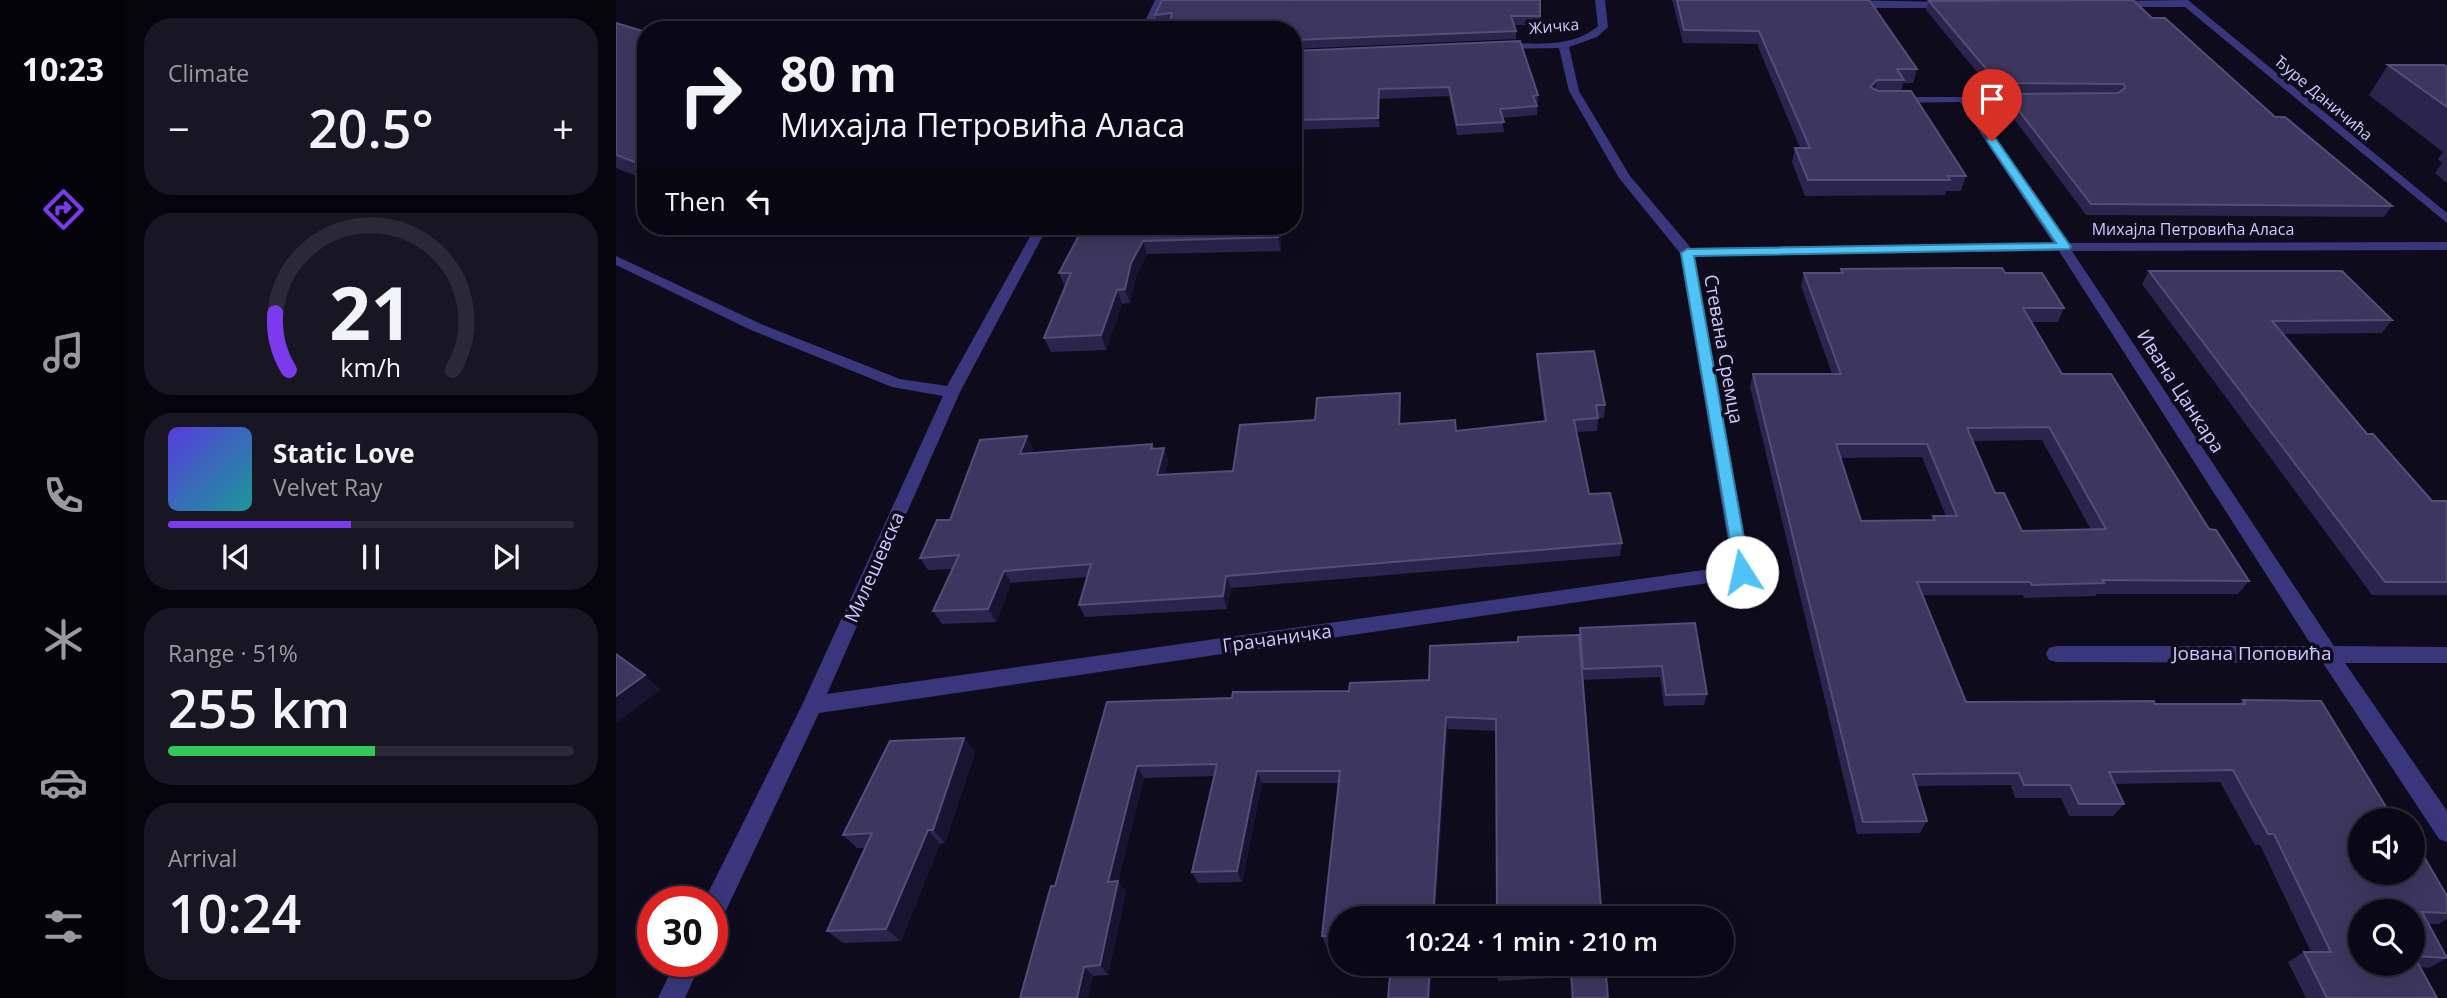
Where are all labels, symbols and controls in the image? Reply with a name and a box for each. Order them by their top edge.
street label: Жичка [1528,13,1580,39]
text: 80 m [780,40,897,106]
text: 10:23 [22,47,104,90]
icon: right [665,49,756,140]
street label: Ђуре Даничића [2270,51,2378,145]
text: Climate [168,57,249,89]
pin [1962,69,2022,141]
icon: arrive [1973,80,2011,118]
text: 20.5° [308,92,434,163]
text: − [168,102,190,154]
text: + [552,102,574,154]
text: Михајла Петровића Аласа [780,103,1185,146]
icon: left [740,182,778,220]
text: Then [665,183,726,219]
icon: directions [39,185,88,234]
street label: Михајла Петровића Аласа [2092,218,2294,240]
text: 21 [329,262,413,361]
street label: Стевана Сремца [1698,272,1750,426]
street label: Ивана Цанкара [2131,324,2231,458]
icon: music [39,328,88,377]
text: km/h [341,350,401,384]
text: Static Love [273,435,415,471]
icon: phone [39,471,88,520]
text: Velvet Ray [273,471,383,503]
street label: Милешевска [838,508,910,626]
position arrow [1705,535,1779,609]
icon: previous [217,538,255,576]
icon: pause [352,538,390,576]
icon: next [487,538,525,576]
icon: climate [39,615,88,664]
street label: Грачаничка [1221,617,1333,659]
text: Range · 51% [168,637,298,669]
street label: Јована Поповића [2170,640,2332,666]
text: 255 km [168,672,350,743]
icon: car [39,758,88,807]
map controls [2348,808,2425,976]
button: sound [2348,808,2425,885]
text: Arrival [168,842,237,874]
text: 10:24 [168,877,301,948]
speed limit sign: 30 [637,886,728,977]
button: search [2348,899,2425,976]
icon: filters [39,902,88,951]
text: 10:24 · 1 min · 210 m [1404,923,1658,959]

